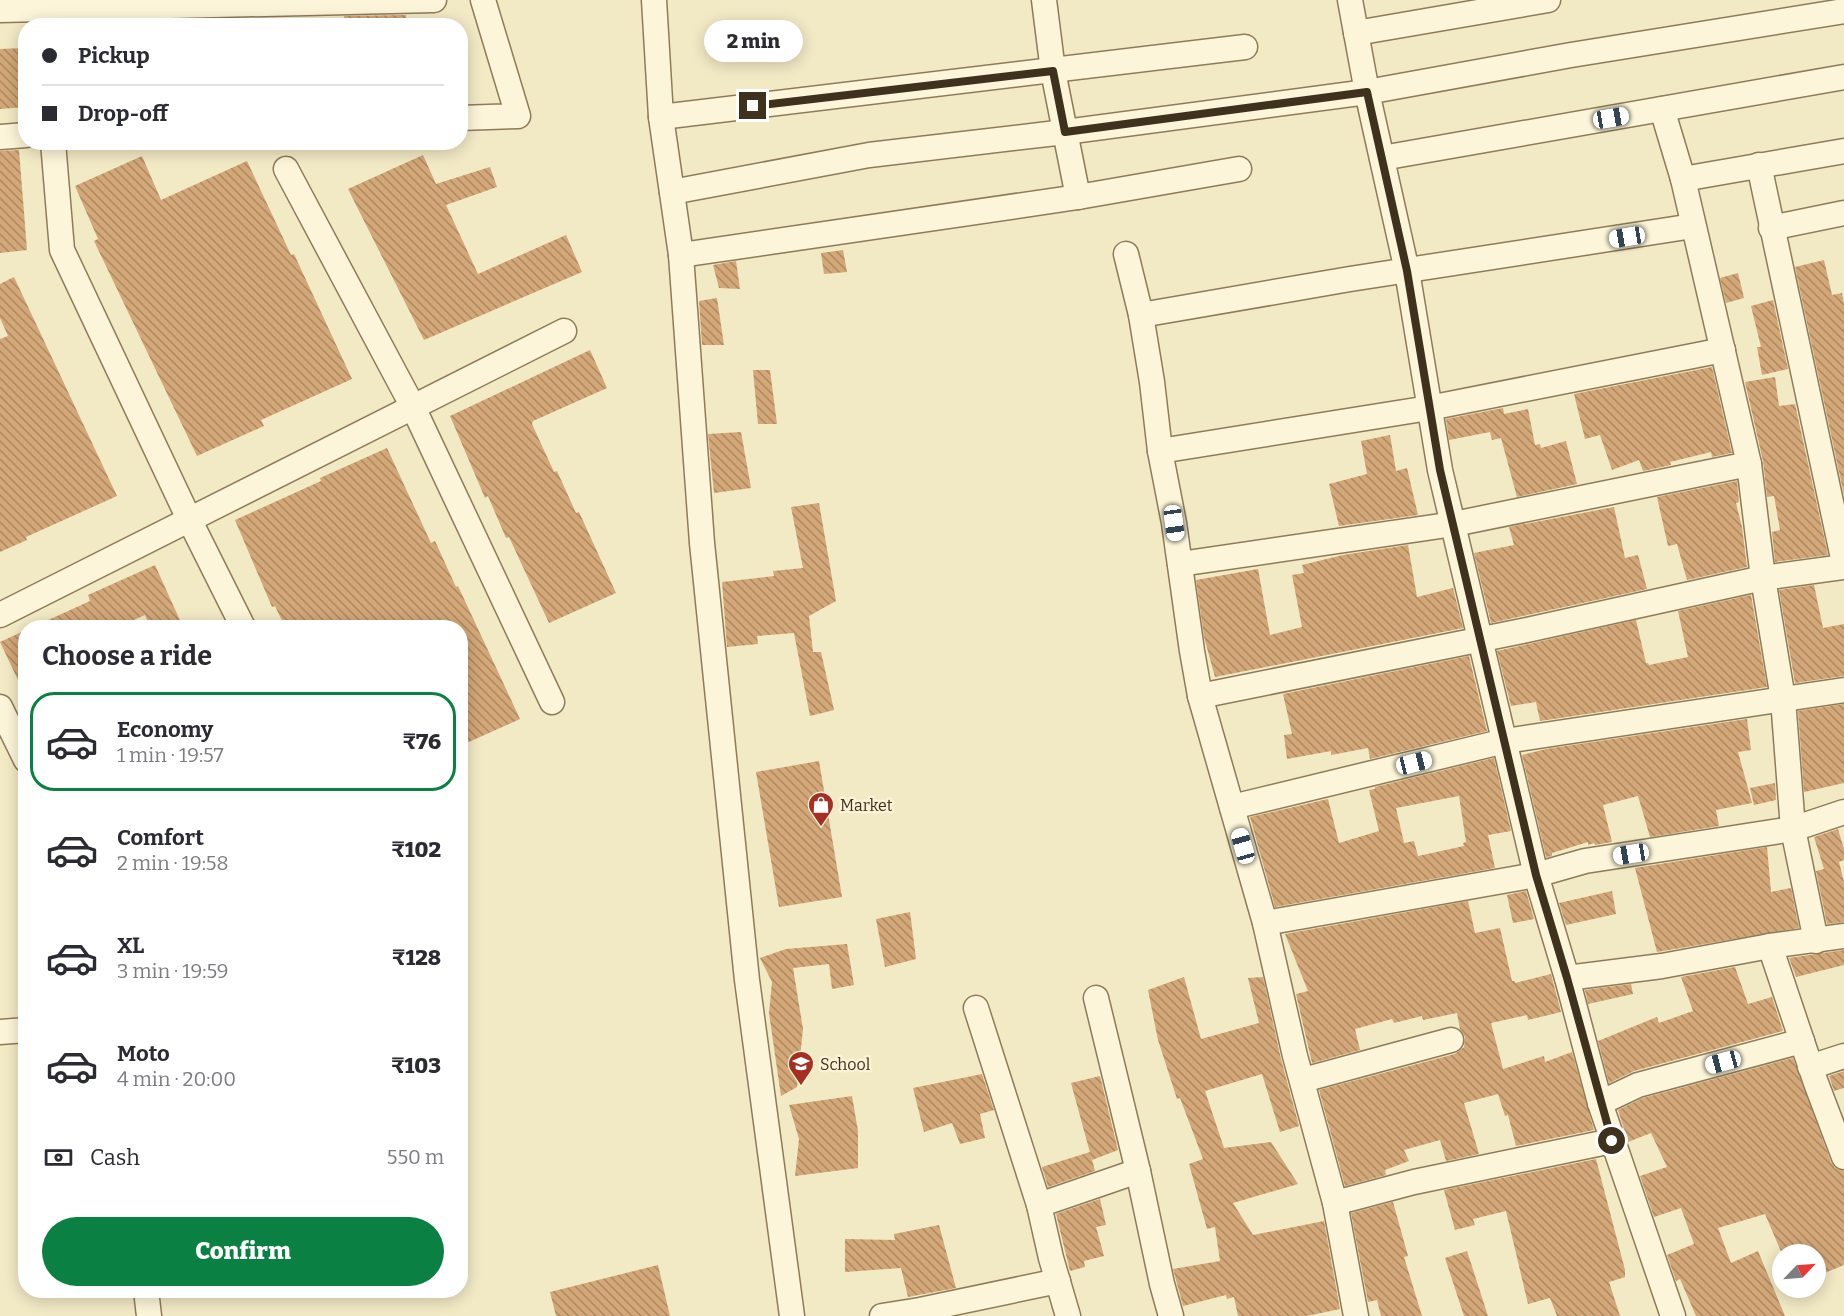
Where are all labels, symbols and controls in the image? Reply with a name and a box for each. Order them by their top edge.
callout: 2 min [704,19,802,61]
text: 2 min [727,29,780,53]
text: Pickup [78,42,150,69]
route end [739,92,766,119]
text: Drop-off [78,100,168,127]
car [1592,106,1630,130]
car [1608,225,1646,249]
car [1163,504,1185,542]
text: Choose a ride [42,640,212,672]
icon: car [45,715,99,769]
text: Economy [117,716,213,743]
text: ₹76 [402,728,441,755]
text: 1 min · 19:57 [117,743,223,767]
car [1394,750,1434,776]
shop icon: Market [806,790,836,828]
place label: Market [840,796,893,815]
icon: car [45,823,99,877]
text: Comfort [117,824,204,851]
car [1229,826,1257,866]
text: ₹102 [391,836,441,863]
car [1612,842,1650,866]
text: 2 min · 19:58 [117,851,229,875]
icon: car [45,931,99,985]
text: XL [117,932,144,959]
text: ₹128 [392,944,441,971]
text: 3 min · 19:59 [117,959,229,983]
icon: car [45,1039,99,1093]
text: Moto [117,1040,170,1067]
school or university icon: School [786,1049,816,1087]
car [1703,1049,1743,1075]
text: ₹103 [391,1052,441,1079]
place label: School [820,1055,871,1074]
text: 4 min · 20:00 [117,1067,236,1091]
route start [1598,1127,1625,1154]
icon: cash [42,1141,75,1174]
text: Cash [90,1144,140,1171]
text: 550 m [387,1145,444,1169]
button: Confirm [42,1217,444,1286]
north arrow [1772,1244,1826,1298]
map controls [1772,1244,1826,1298]

